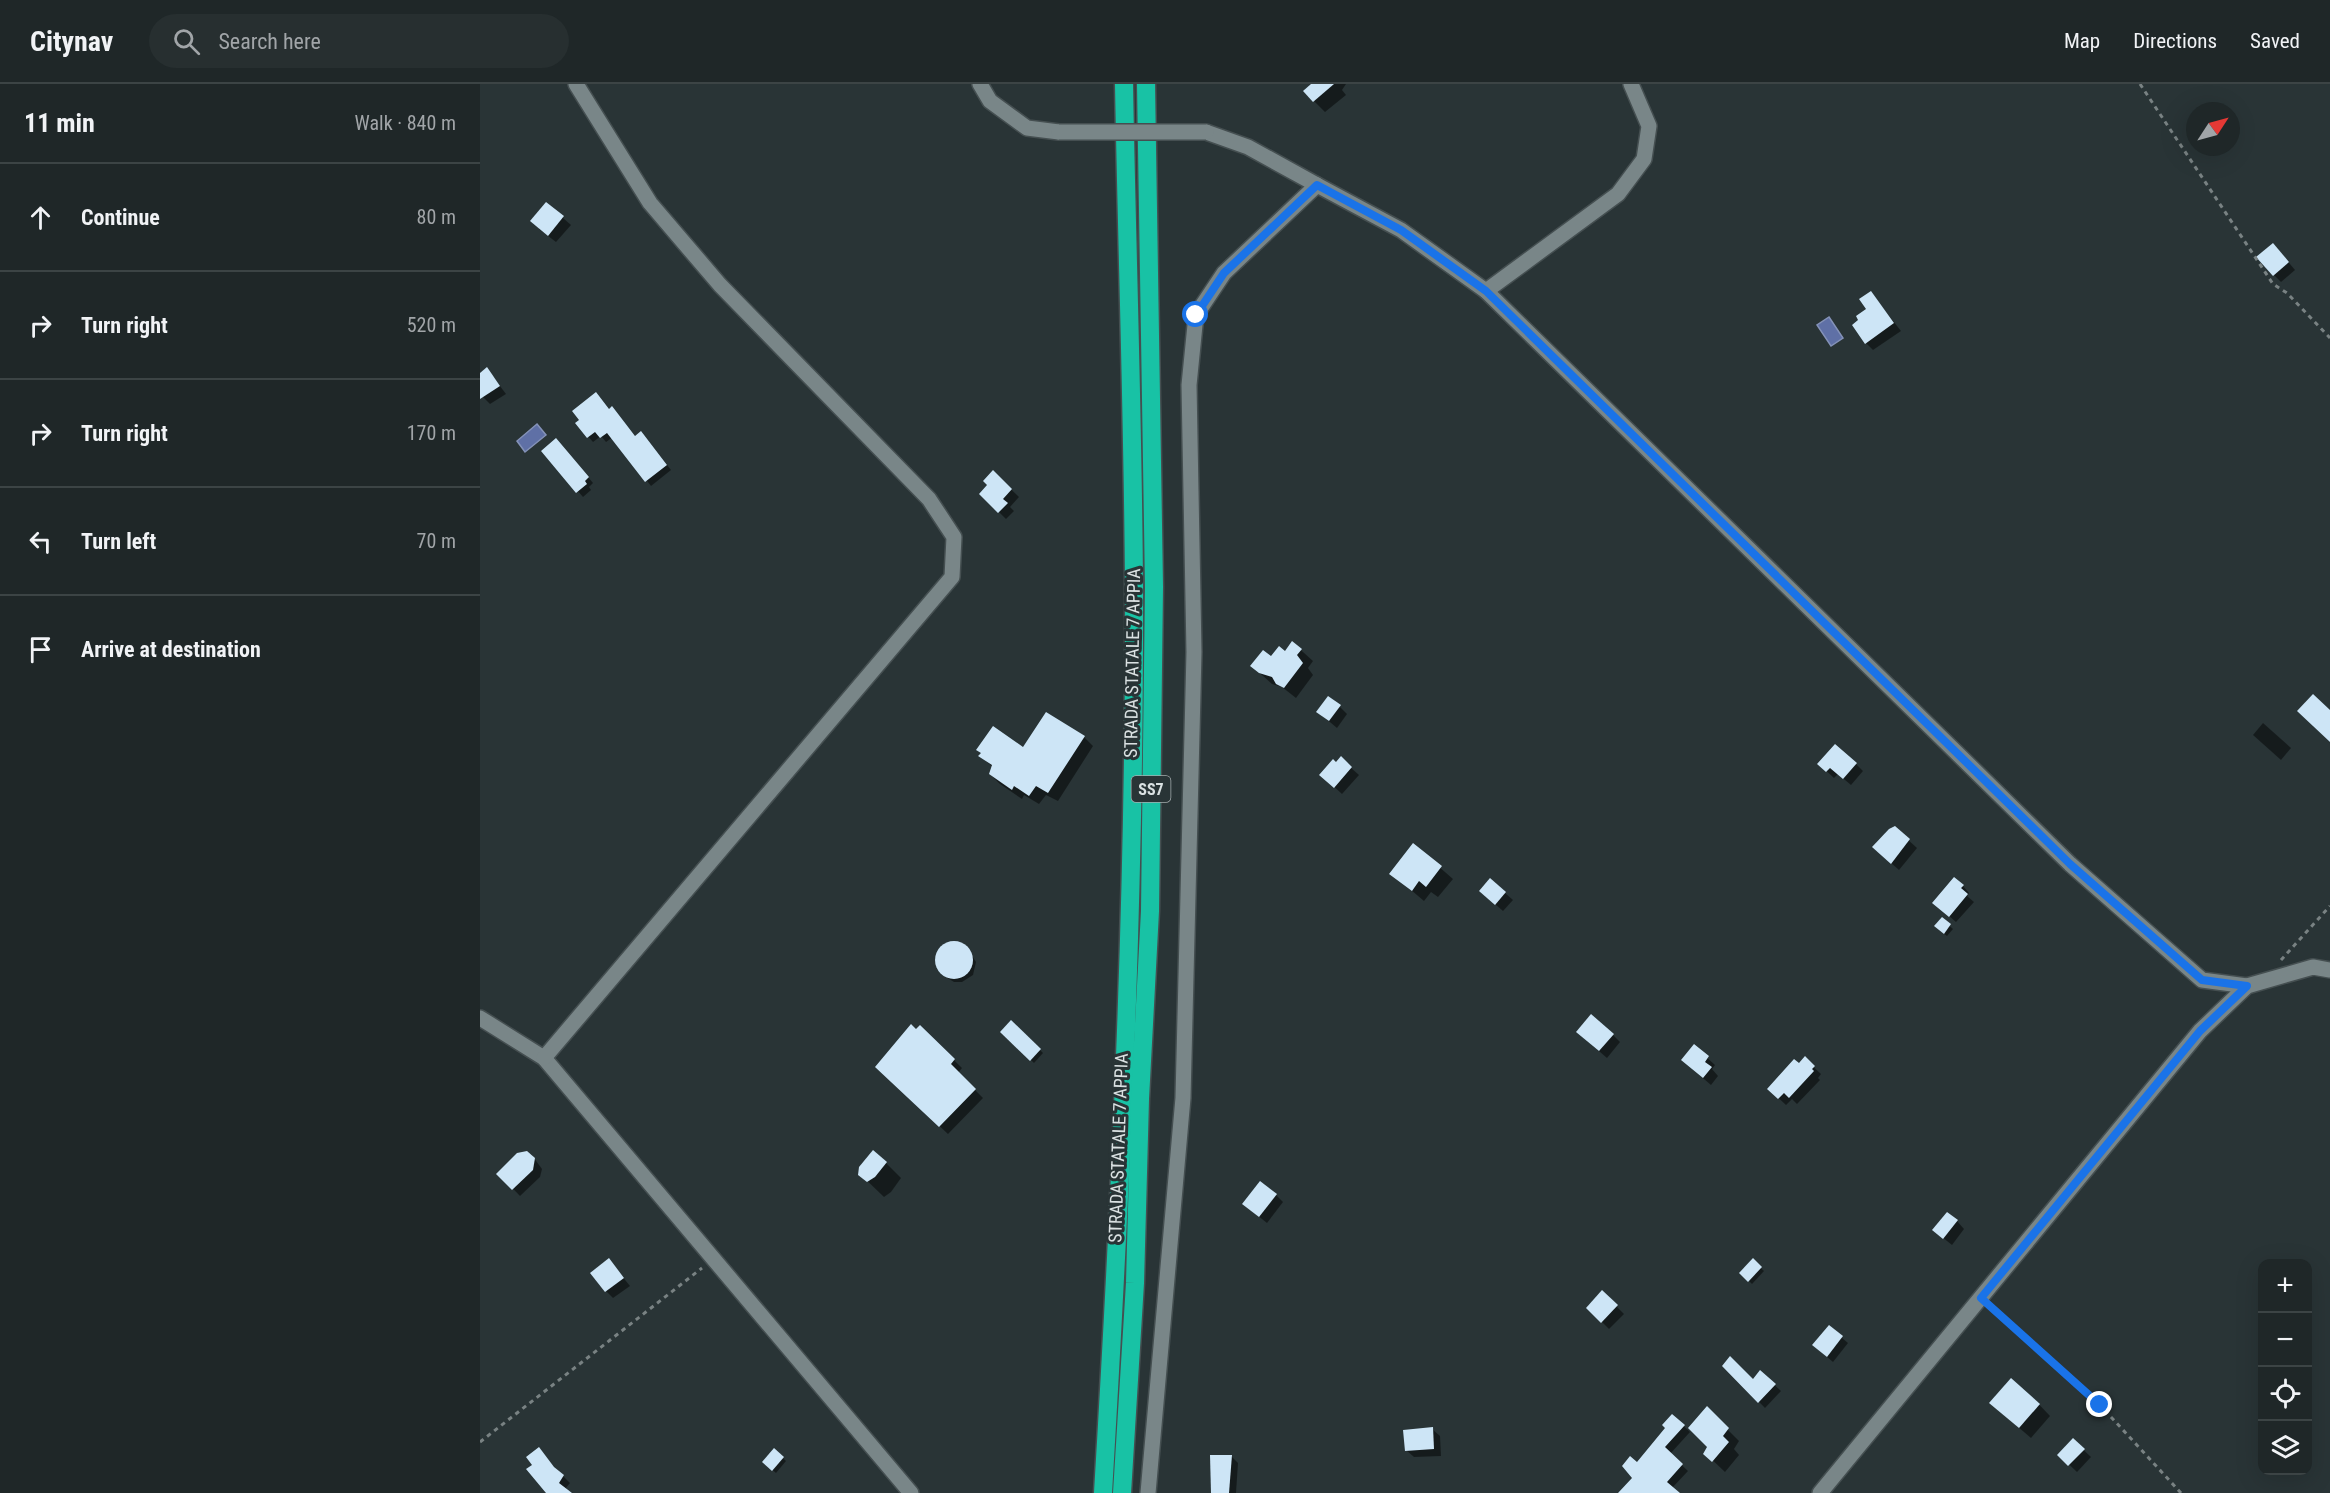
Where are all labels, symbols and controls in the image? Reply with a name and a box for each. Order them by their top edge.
search box [149,14,569,68]
text: Citynav [30,25,113,58]
icon: search [170,25,203,58]
text: Search here [218,29,321,54]
text: Map [2064,29,2100,53]
text: Directions [2133,29,2217,53]
text: Saved [2250,29,2300,53]
north arrow [2186,102,2240,156]
text: 11 min [24,108,95,138]
text: Walk · 840 m [355,111,456,135]
icon: ahead [24,201,57,234]
text: Continue [81,205,160,230]
text: 80 m [417,205,456,229]
route start [1182,301,1208,327]
icon: right [24,309,57,342]
text: Turn right [81,313,168,338]
text: 520 m [407,313,456,337]
icon: right [24,417,57,450]
text: Turn right [81,421,168,446]
text: 170 m [407,421,456,445]
icon: left [24,525,57,558]
text: Turn left [81,529,156,554]
text: 70 m [417,529,456,553]
street label: STRADA STATALE 7 APPIA [1120,567,1144,758]
icon: arrive [24,633,57,666]
text: Arrive at destination [81,637,261,662]
road number: SS7 [1132,776,1170,802]
street label: STRADA STATALE 7 APPIA [1104,1052,1132,1243]
map controls [2258,1259,2312,1475]
button: + [2258,1259,2312,1313]
button: − [2258,1313,2312,1367]
button: locate [2258,1367,2312,1421]
route end [2086,1391,2112,1417]
button: layers [2258,1421,2312,1475]

